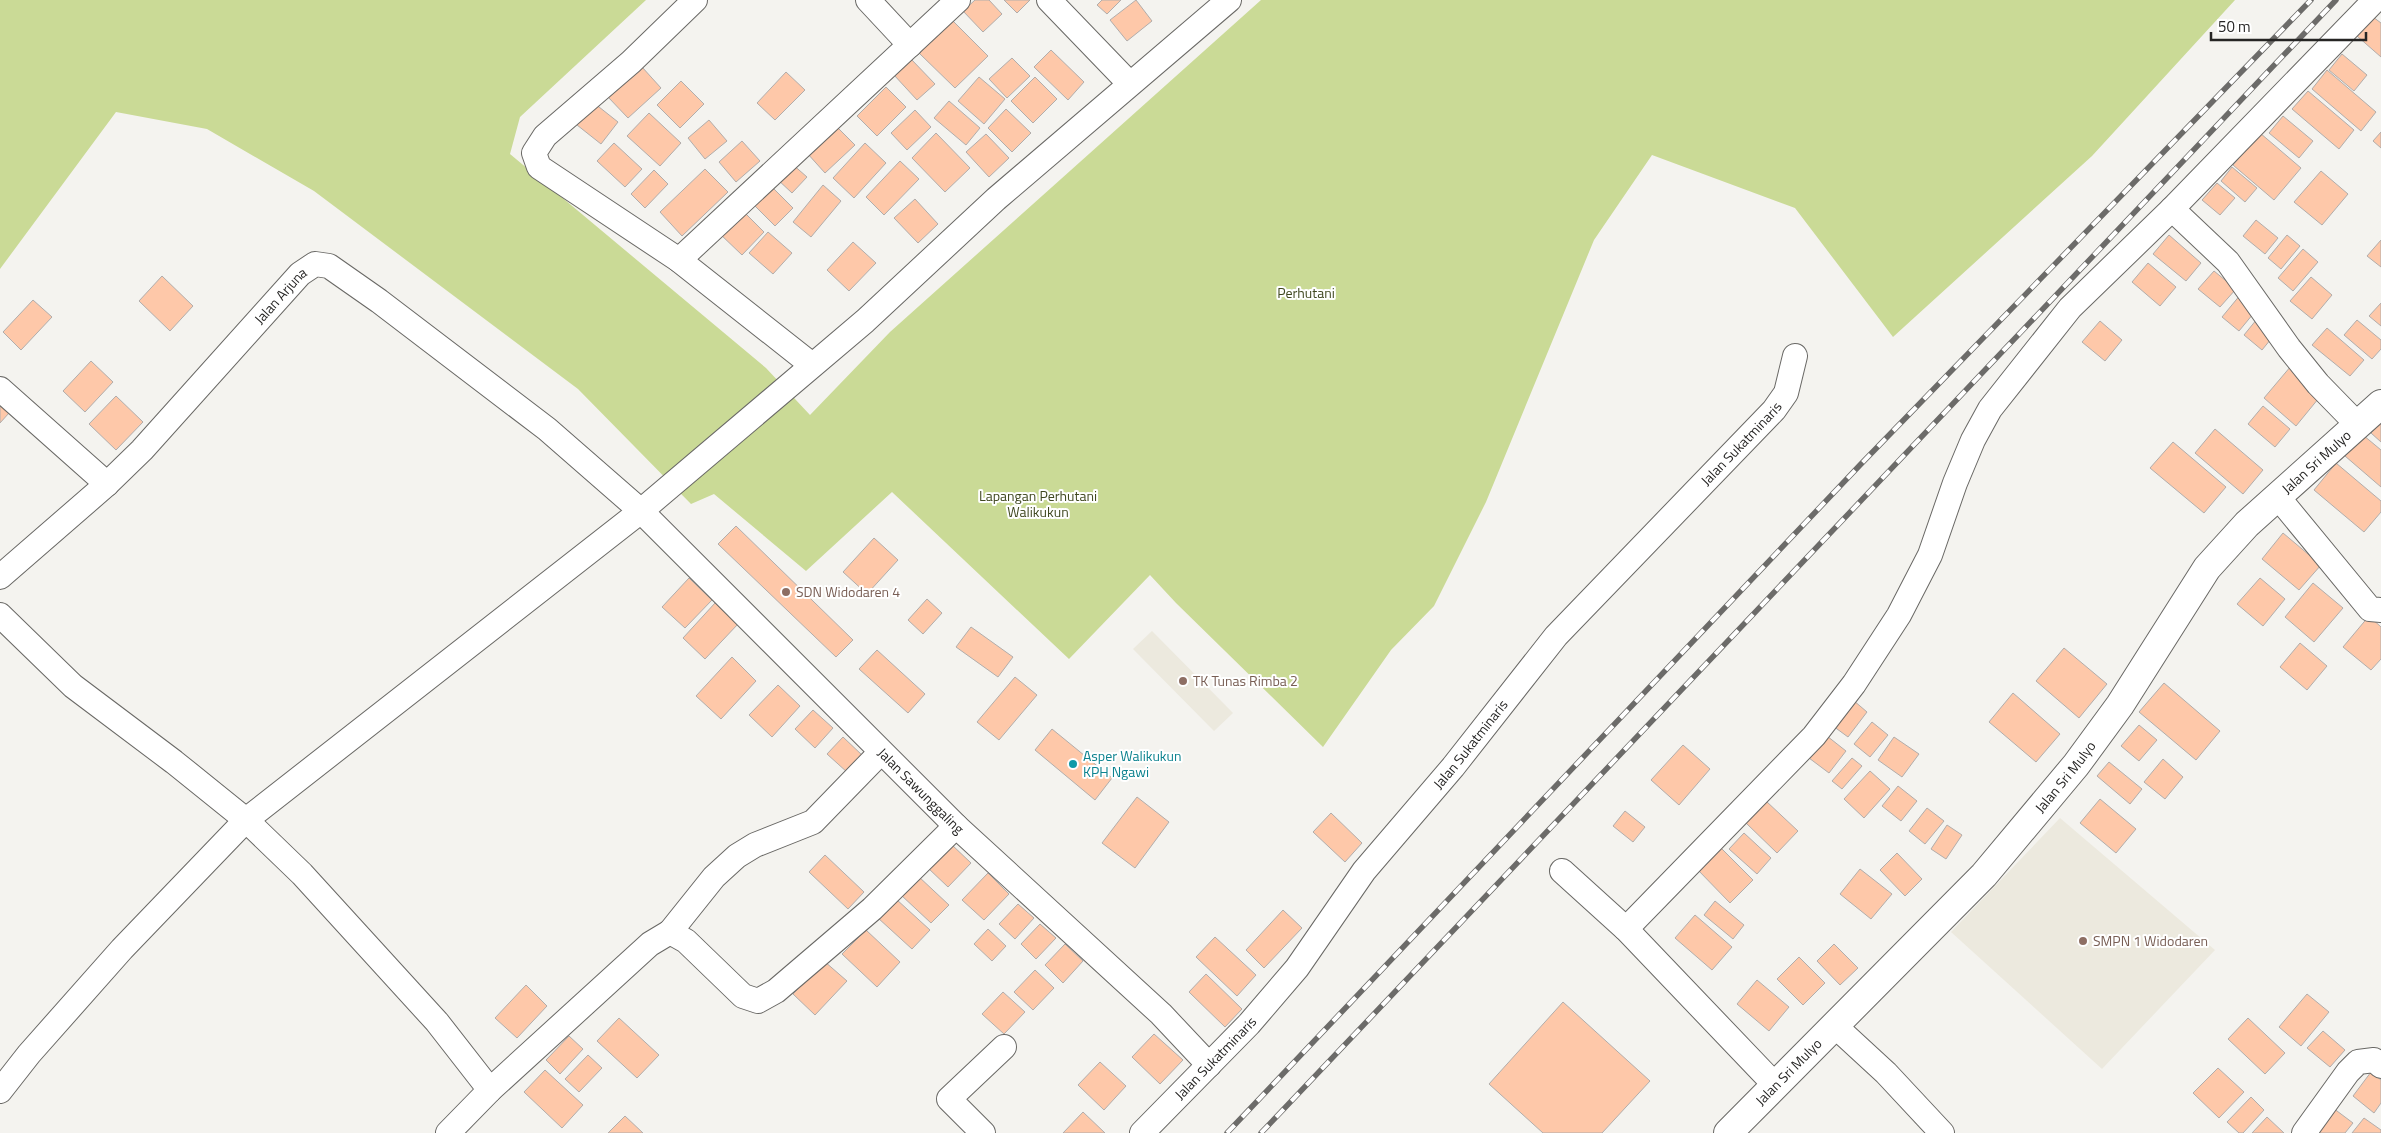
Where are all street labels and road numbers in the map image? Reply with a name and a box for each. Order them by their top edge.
street label: Jalan Arjuna [249,262,311,328]
street label: Jalan Sukatminaris [1696,397,1787,490]
street label: Jalan Sri Mulyo [2277,425,2355,498]
street label: Jalan Sukatminaris [1428,695,1512,793]
street label: Jalan Sri Mulyo [2029,736,2100,817]
street label: Jalan Sawunggaling [873,743,969,839]
street label: Jalan Sukatminaris [1169,1012,1261,1104]
street label: Jalan Sri Mulyo [1750,1033,1826,1110]

